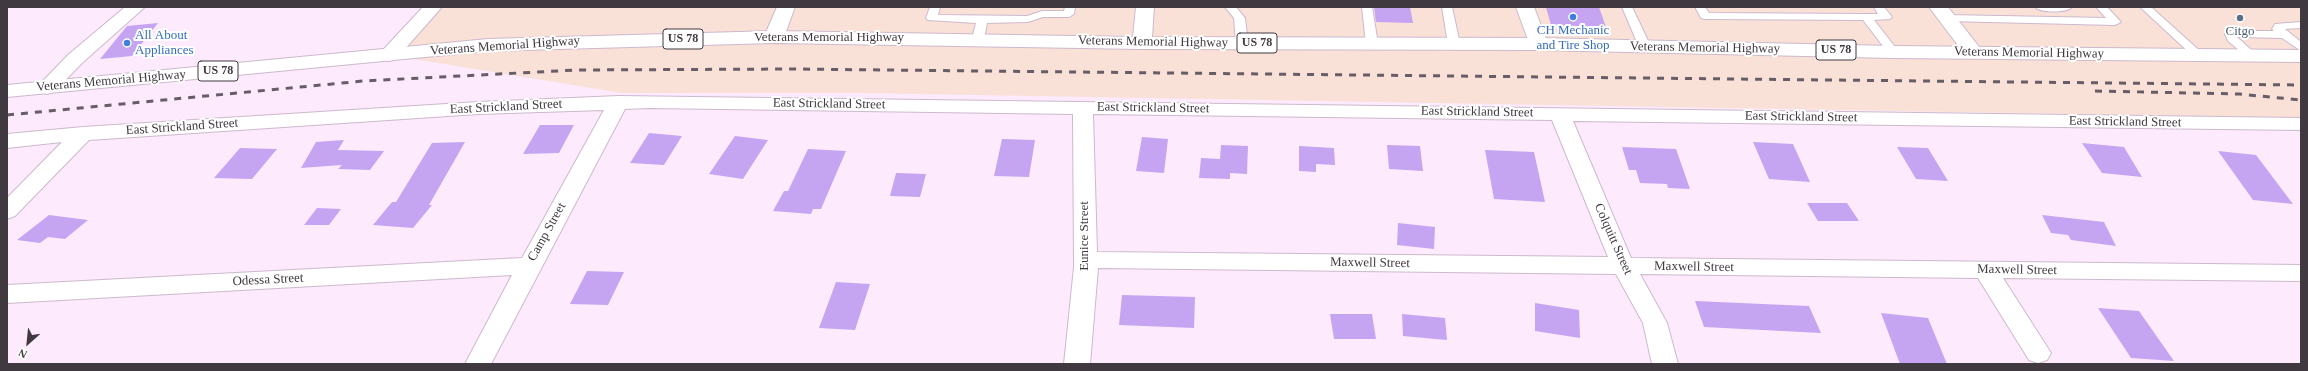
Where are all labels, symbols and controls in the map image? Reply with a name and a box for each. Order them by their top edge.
marker: CH Mechanic and Tire Shop [1568,12,1578,22]
marker: Citgo [2235,13,2245,23]
place label: CH Mechanic and Tire Shop [1536,23,1610,54]
place label: Citgo [2226,24,2254,40]
place label: All About Appliances [135,28,193,59]
road number: US 78 [663,29,703,49]
street label: Veterans Memorial Highway [754,30,904,46]
street label: Veterans Memorial Highway [430,33,580,59]
street label: Veterans Memorial Highway [1078,33,1228,51]
road number: US 78 [1237,33,1277,53]
marker: All About Appliances [122,38,132,48]
street label: Veterans Memorial Highway [1630,39,1780,57]
road number: US 78 [1816,40,1856,60]
street label: Veterans Memorial Highway [1954,44,2104,62]
road number: US 78 [198,61,238,81]
street label: Veterans Memorial Highway [36,67,186,95]
street label: East Strickland Street [773,95,885,113]
street label: East Strickland Street [449,96,563,118]
street label: East Strickland Street [1097,99,1209,117]
street label: East Strickland Street [1421,103,1533,121]
street label: East Strickland Street [1745,108,1857,126]
street label: East Strickland Street [2069,113,2181,131]
street label: East Strickland Street [125,115,239,139]
street label: Camp Street [525,200,569,264]
street label: Eunice Street [1077,201,1093,271]
street label: Colquitt Street [1590,201,1636,277]
street label: Maxwell Street [1330,255,1410,271]
street label: Maxwell Street [1654,259,1734,275]
street label: Maxwell Street [1977,262,2057,278]
street label: Odessa Street [232,270,304,290]
north arrow [8,323,48,363]
text: N [16,347,29,361]

